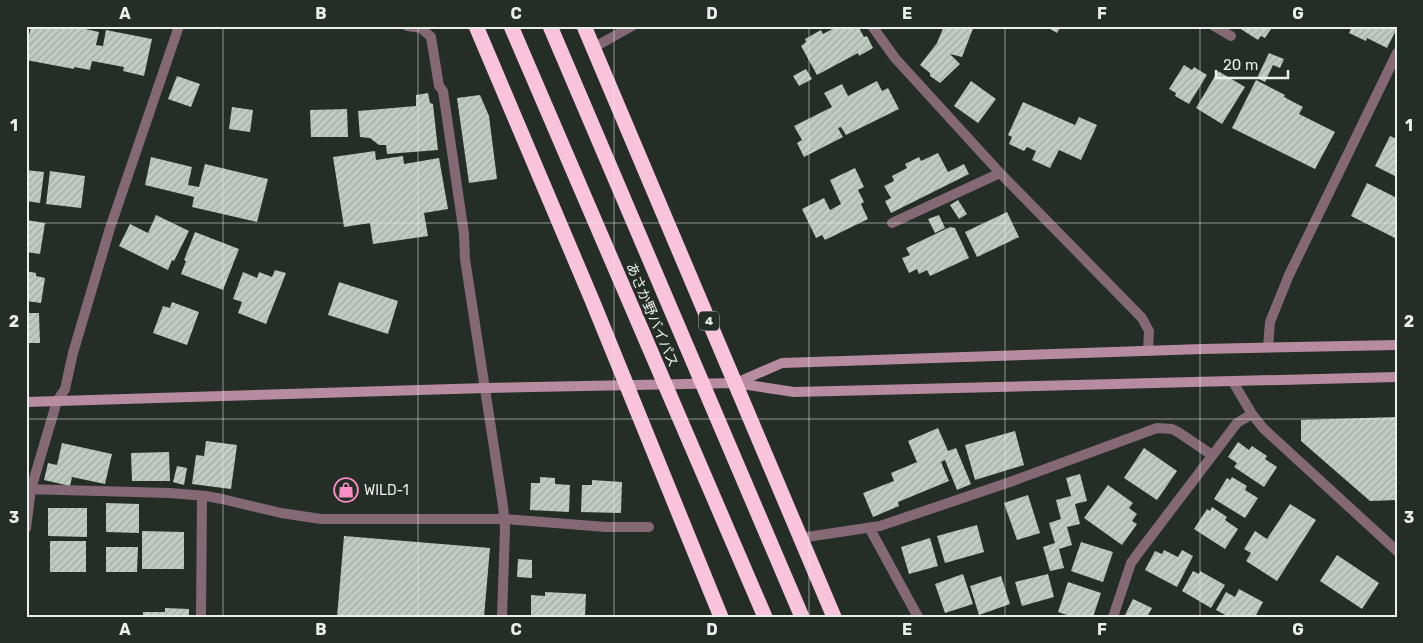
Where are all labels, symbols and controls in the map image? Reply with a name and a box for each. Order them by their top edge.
text: A [119,4,131,23]
text: B [315,4,327,23]
text: C [510,4,522,23]
text: D [706,4,718,23]
text: E [902,4,912,23]
text: F [1097,4,1107,23]
text: G [1292,4,1304,23]
scale bar [1216,48,1288,80]
text: 20 m [1223,56,1258,74]
text: 1 [10,116,18,135]
text: 1 [1405,116,1413,135]
street label: あさか野バイパス [622,260,682,370]
text: 2 [9,312,19,331]
road number: 4 [699,312,719,331]
text: 2 [1404,312,1414,331]
shop icon: WILD-1 [333,477,359,503]
place label: WILD-1 [364,482,409,499]
text: 3 [9,508,19,527]
text: 3 [1404,508,1414,527]
text: A [119,620,131,639]
text: B [315,620,327,639]
text: C [510,620,522,639]
text: D [706,620,718,639]
text: E [902,620,912,639]
text: F [1097,620,1107,639]
text: G [1292,620,1304,639]

